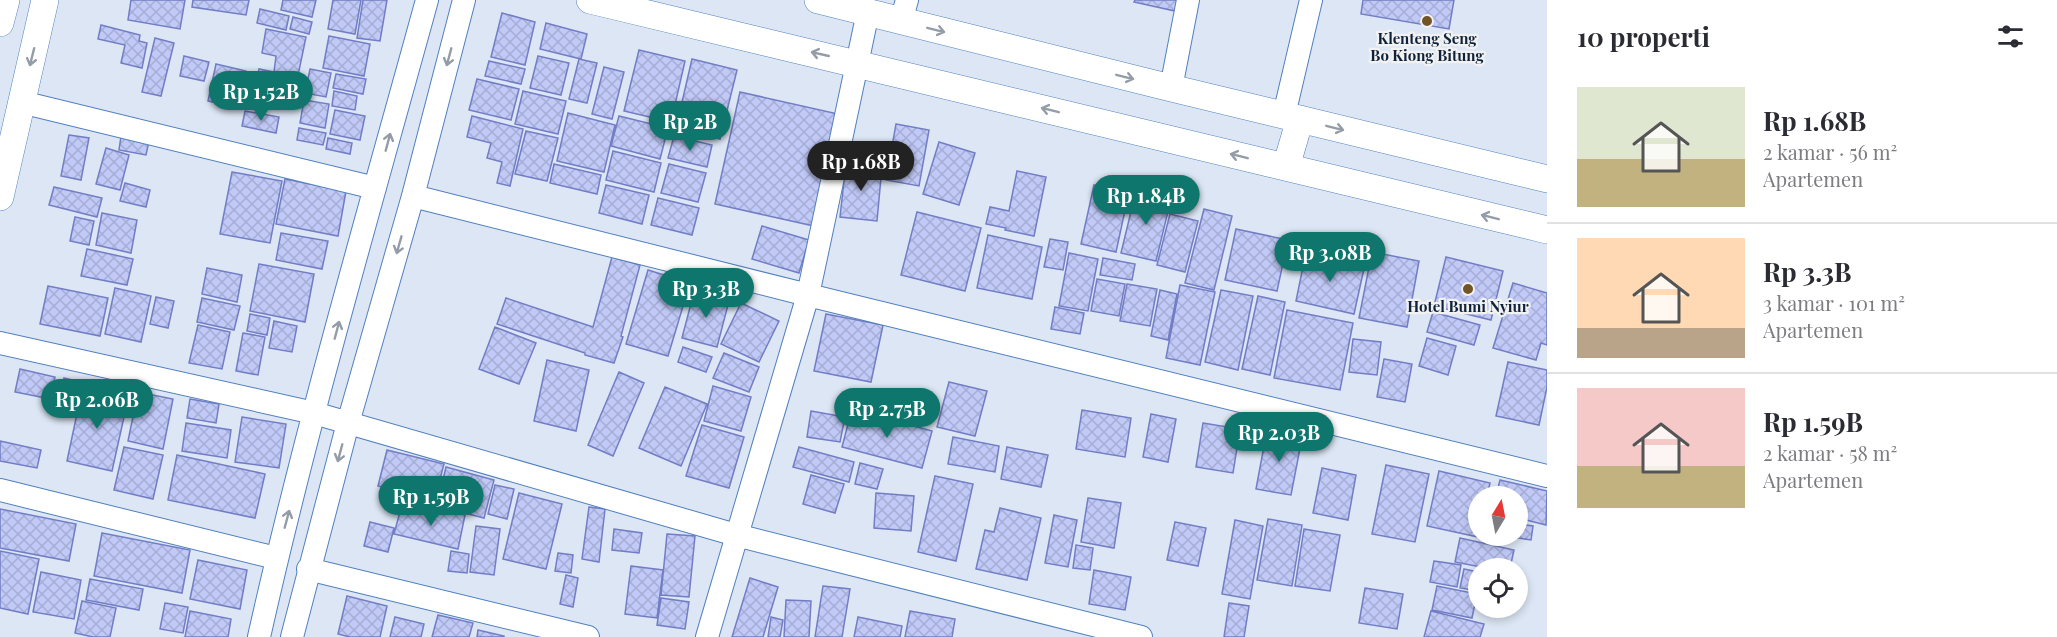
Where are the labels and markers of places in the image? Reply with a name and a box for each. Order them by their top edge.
marker: Klenteng Seng Bo Kiong Bitung [1420,14,1434,28]
place label: Klenteng Seng Bo Kiong Bitung [1370,28,1484,65]
pin: Rp 1.52B [199,71,323,122]
pin: Rp 2B [648,101,732,152]
pin: Rp 1.68B [799,141,923,192]
pin: Rp 1.84B [1084,175,1208,226]
pin: Rp 3.08B [1268,232,1392,283]
pin: Rp 3.3B [651,268,761,319]
marker: Hotel Bumi Nyiur [1461,282,1475,296]
place label: Hotel Bumi Nyiur [1407,296,1529,316]
pin: Rp 2.06B [35,379,159,430]
pin: Rp 2.75B [825,388,949,439]
pin: Rp 2.03B [1217,412,1341,463]
pin: Rp 1.59B [369,476,493,527]

